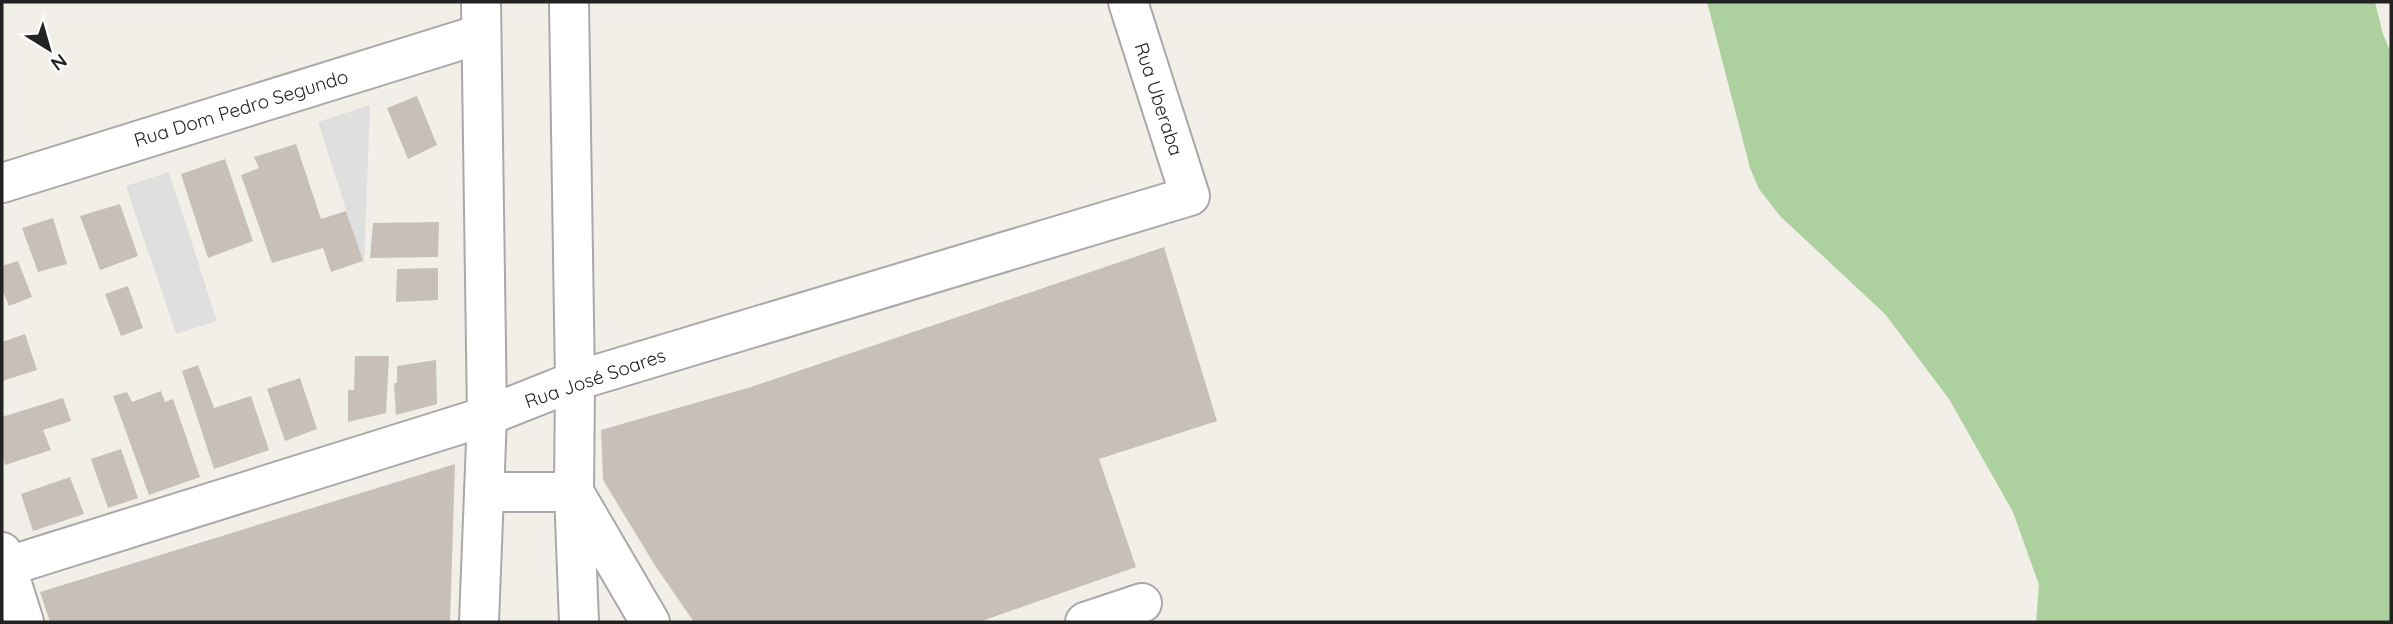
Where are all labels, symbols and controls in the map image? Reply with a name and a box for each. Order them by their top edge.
north arrow [14,14,84,84]
street label: Rua Uberaba [1129,39,1189,159]
text: N [46,49,72,76]
street label: Rua Dom Pedro Segundo [131,64,351,152]
street label: Rua José Soares [521,343,669,413]

